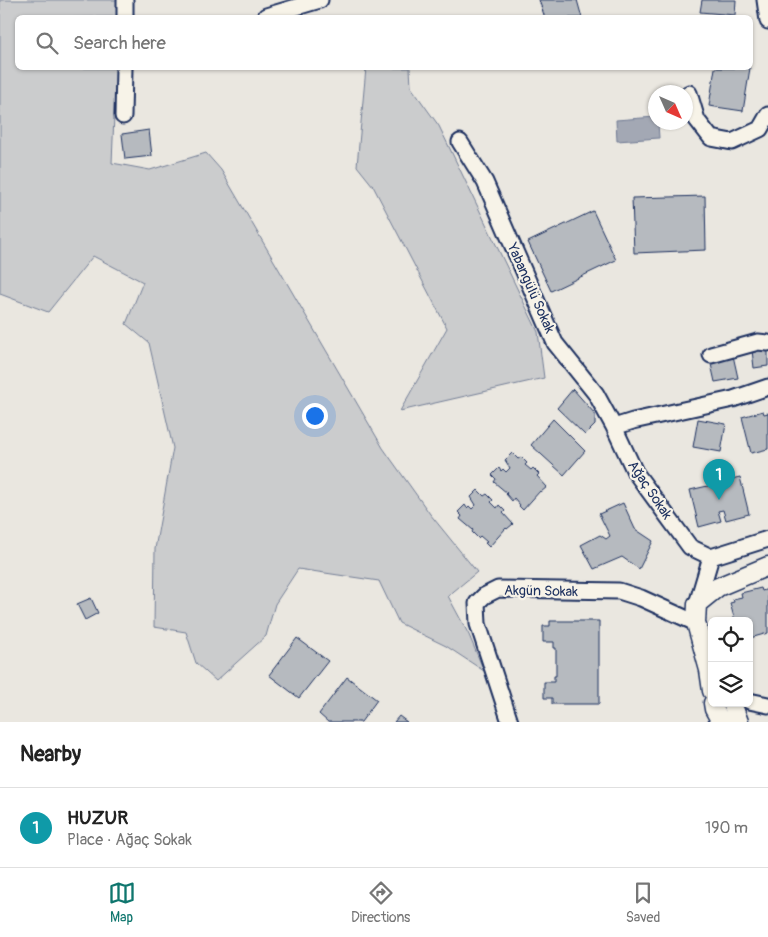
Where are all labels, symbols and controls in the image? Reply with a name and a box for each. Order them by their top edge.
search box [15,15,753,70]
icon: search [33,29,61,57]
text: Search here [73,31,166,55]
north arrow [648,85,693,130]
street label: Yabangülü Sokak [503,239,559,336]
your location [302,403,328,429]
street label: Ağaç Sokak [624,457,676,523]
pin: 1 [703,459,735,500]
street label: Akgün Sokak [504,582,578,600]
map controls [708,617,753,707]
button: locate [708,617,753,662]
button: layers [708,662,753,707]
text: Nearby [20,741,81,768]
text: HUZUR [67,806,128,830]
text: 1 [33,818,39,838]
text: 190 m [705,818,748,838]
text: Place · Ağaç Sokak [67,830,192,850]
tab: Map [108,879,136,926]
tab: Directions [351,879,410,926]
tab: Saved [626,879,660,926]

